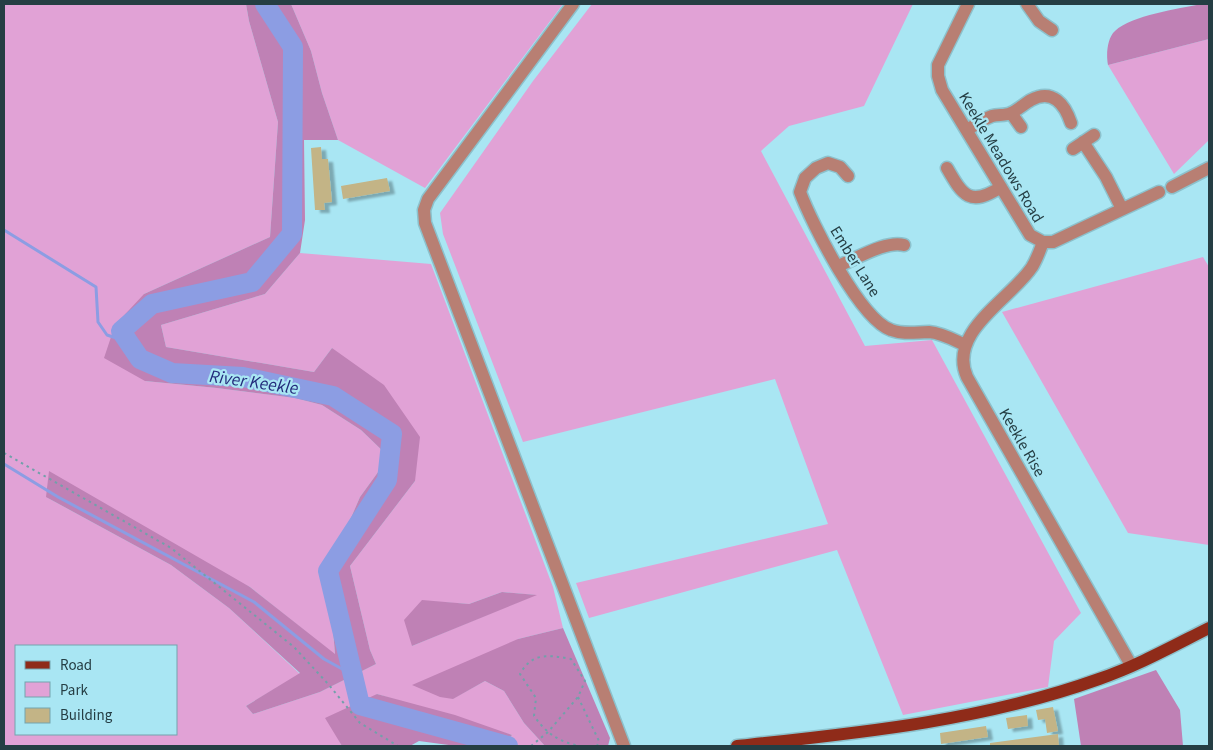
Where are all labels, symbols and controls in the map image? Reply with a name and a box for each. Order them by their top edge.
street label: Keekle Meadows Road [953,88,1049,227]
street label: Ember Lane [825,222,886,301]
water label: River Keekle [208,364,300,401]
street label: Keekle Rise [994,404,1051,481]
legend [15,645,178,735]
text: Road [60,655,92,676]
text: Park [60,680,89,701]
text: Building [60,705,113,726]

